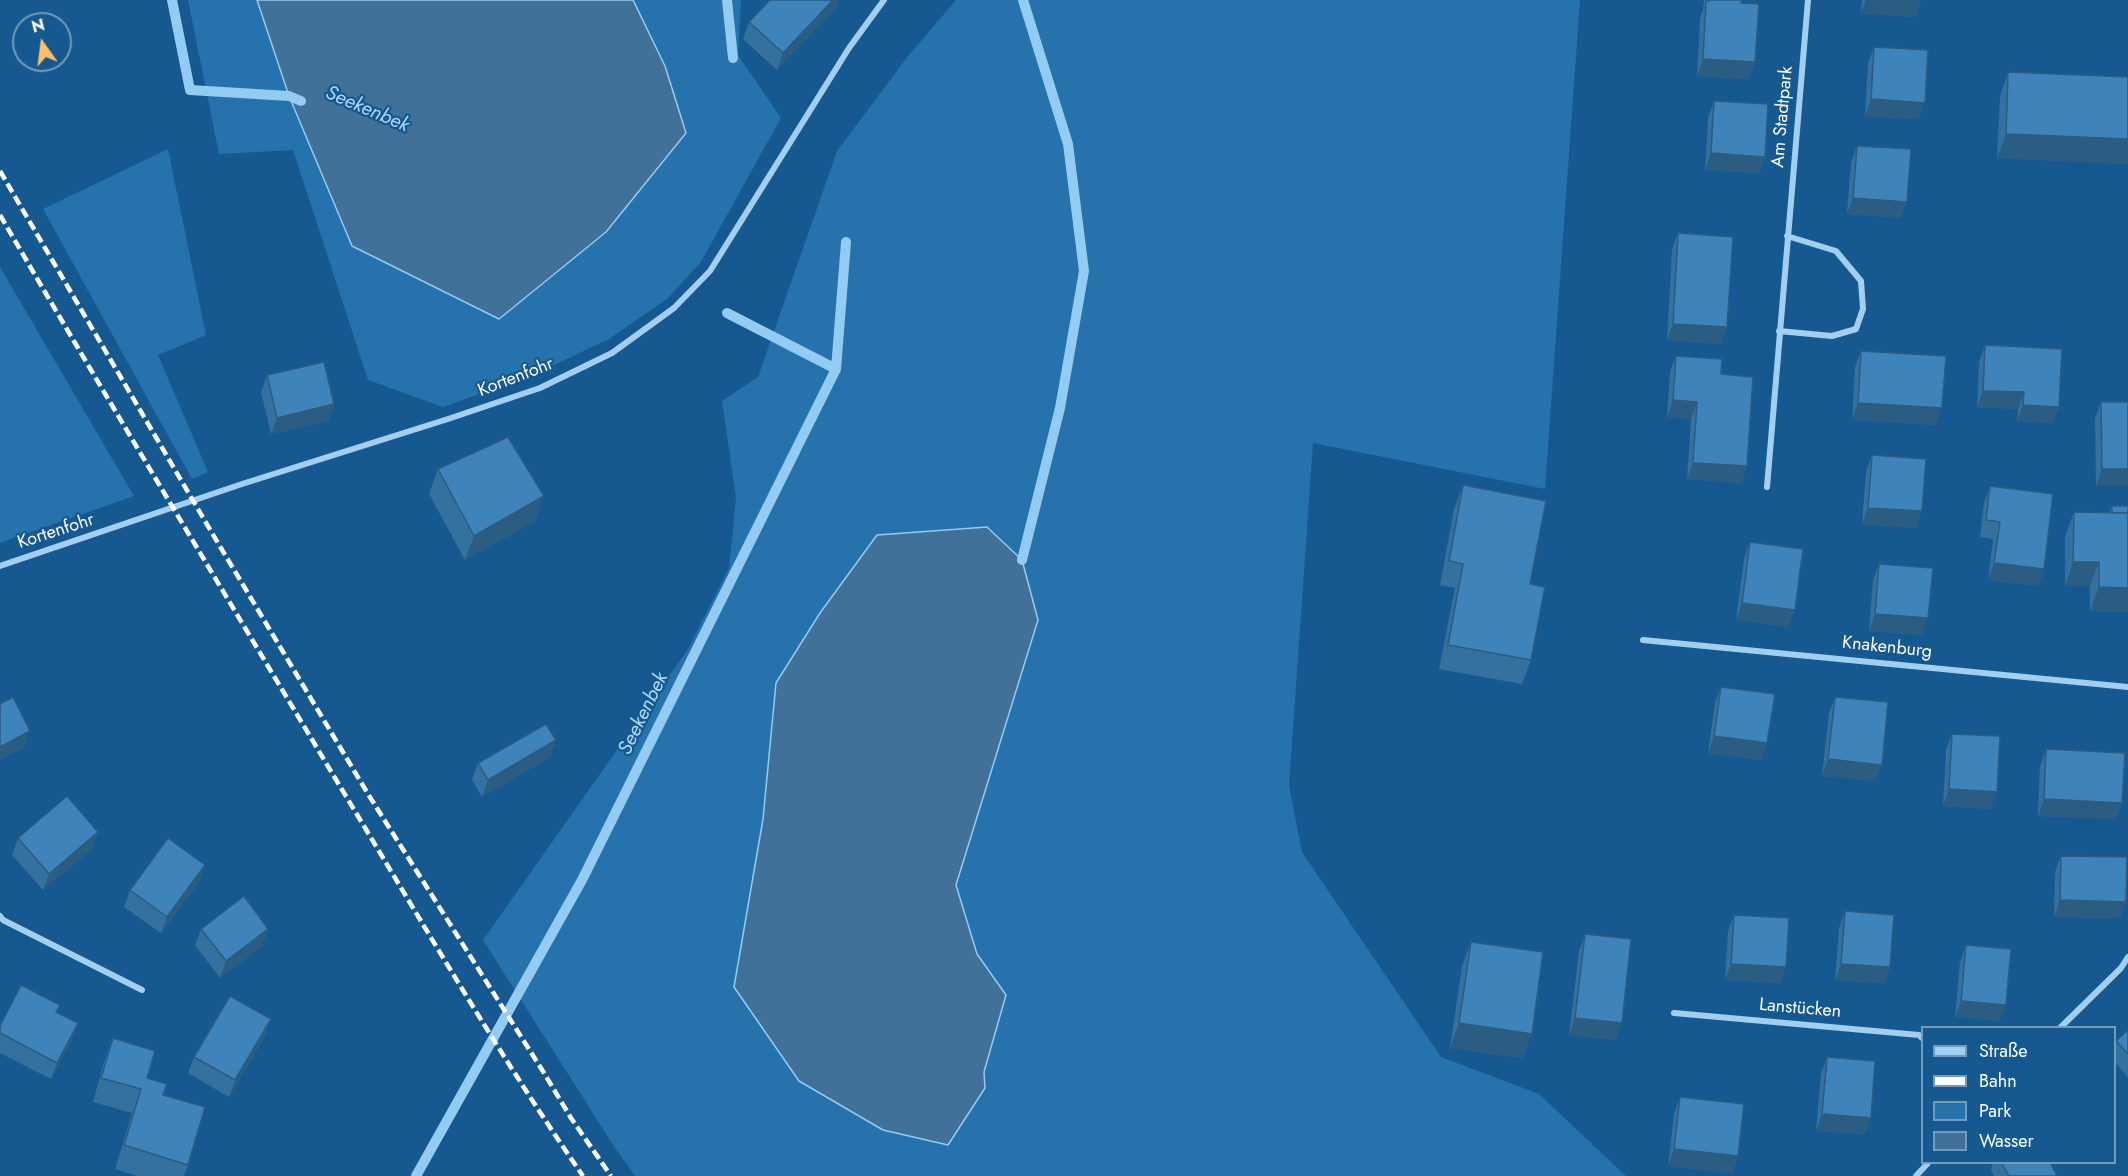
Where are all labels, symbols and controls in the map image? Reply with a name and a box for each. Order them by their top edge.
north arrow [12,12,72,72]
text: N [29,13,47,39]
street label: Am Stadtpark [1768,65,1798,169]
water label: Seekenbek [322,82,412,138]
street label: Kortenfohr [475,354,557,402]
street label: Kortenfohr [15,509,97,555]
street label: Knakenburg [1841,633,1933,663]
water label: Seekenbek [614,669,674,759]
street label: Lanstücken [1758,995,1842,1023]
legend [1921,1026,2116,1164]
text: Straße [1979,1038,2027,1064]
text: Bahn [1979,1068,2017,1094]
text: Park [1979,1098,2011,1124]
text: Wasser [1979,1128,2034,1154]

